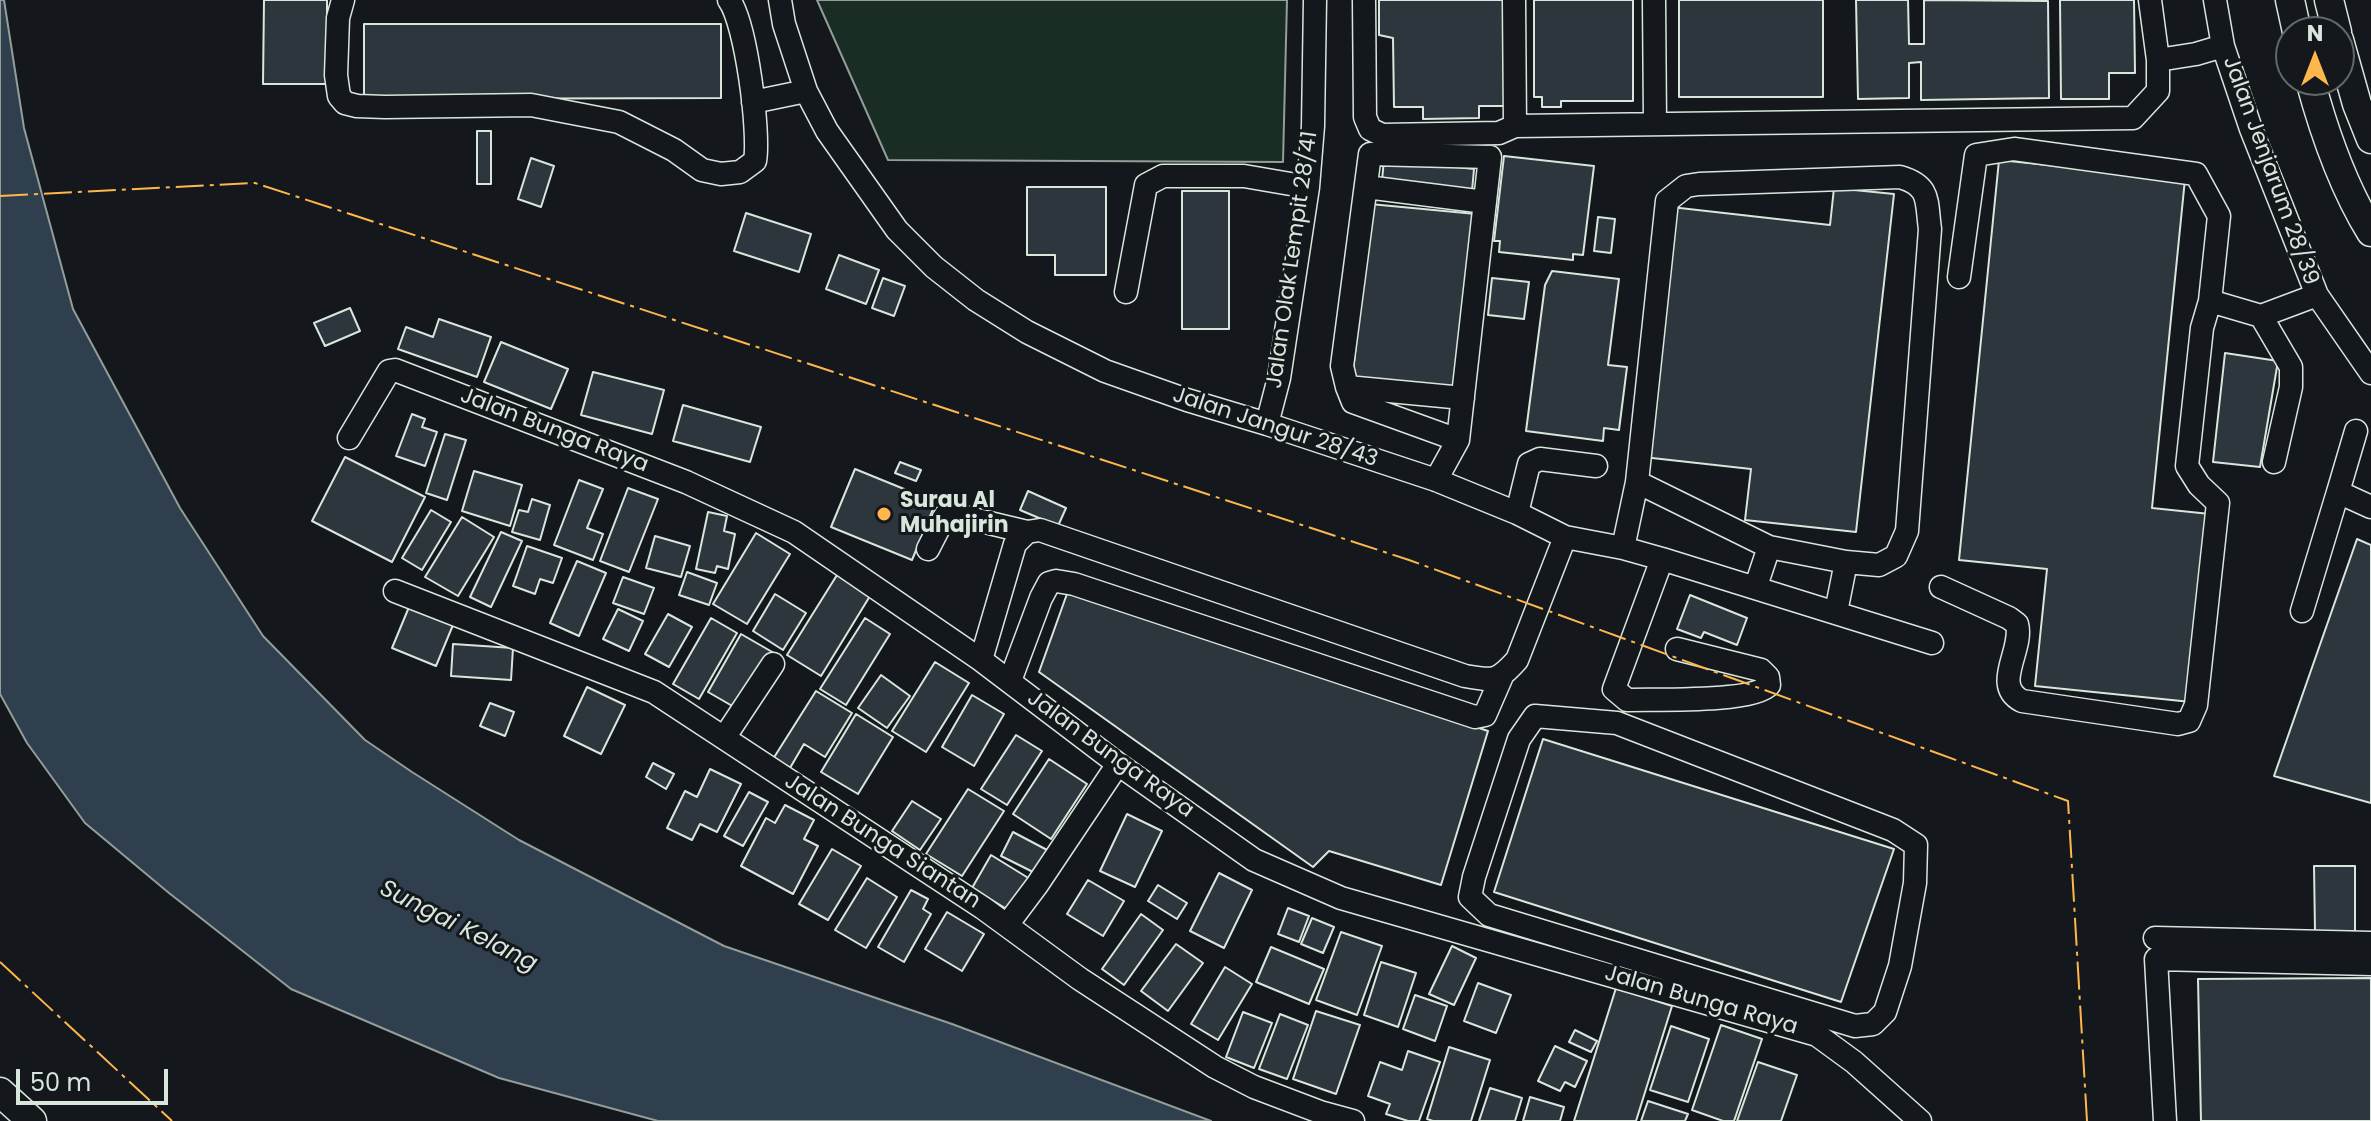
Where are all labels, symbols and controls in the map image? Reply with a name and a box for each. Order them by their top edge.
north arrow [2275,16,2355,96]
text: N [2307,18,2323,49]
street label: Jalan Jenjarum 28/39 [2216,53,2324,289]
street label: Jalan Olak Lempit 28/41 [1262,130,1324,390]
street label: Jalan Jangur 28/43 [1169,382,1381,474]
street label: Jalan Bunga Raya [456,383,652,479]
place label: Surau Al Muhajirin [900,488,1008,540]
marker: Surau Al Muhajirin [875,505,893,523]
street label: Jalan Bunga Raya [1022,686,1198,824]
street label: Jalan Bunga Siantan [779,769,985,915]
water label: Sungai Kelang [374,875,542,979]
street label: Jalan Bunga Raya [1601,961,1801,1041]
scale bar [20,1053,172,1103]
text: 50 m [30,1066,91,1099]

